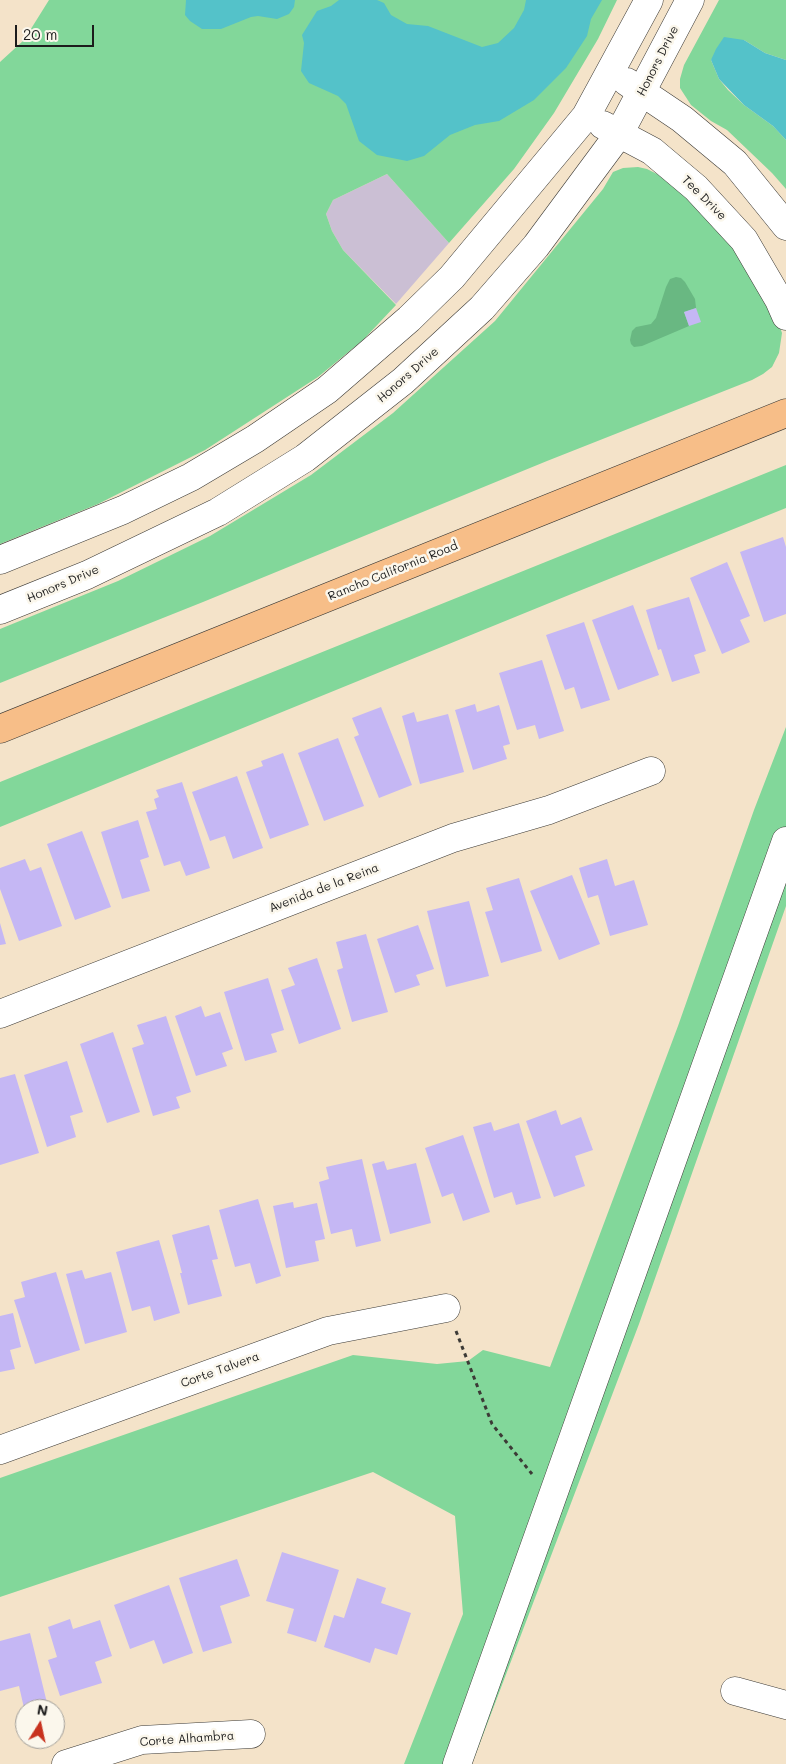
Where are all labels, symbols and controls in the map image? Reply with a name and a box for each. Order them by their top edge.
scale bar [18,15,96,47]
street label: Honors Drive [634,23,682,99]
text: 20 m [23,24,57,44]
street label: Tee Drive [679,173,729,223]
street label: Honors Drive [374,344,442,406]
street label: Rancho California Road [326,538,460,604]
street label: Honors Drive [25,562,101,606]
street label: Avenida de la Reina [267,860,381,916]
street label: Corte Talvera [179,1349,261,1391]
north arrow [15,1699,65,1749]
text: N [36,1699,49,1720]
street label: Corte Alhambra [139,1729,235,1749]

